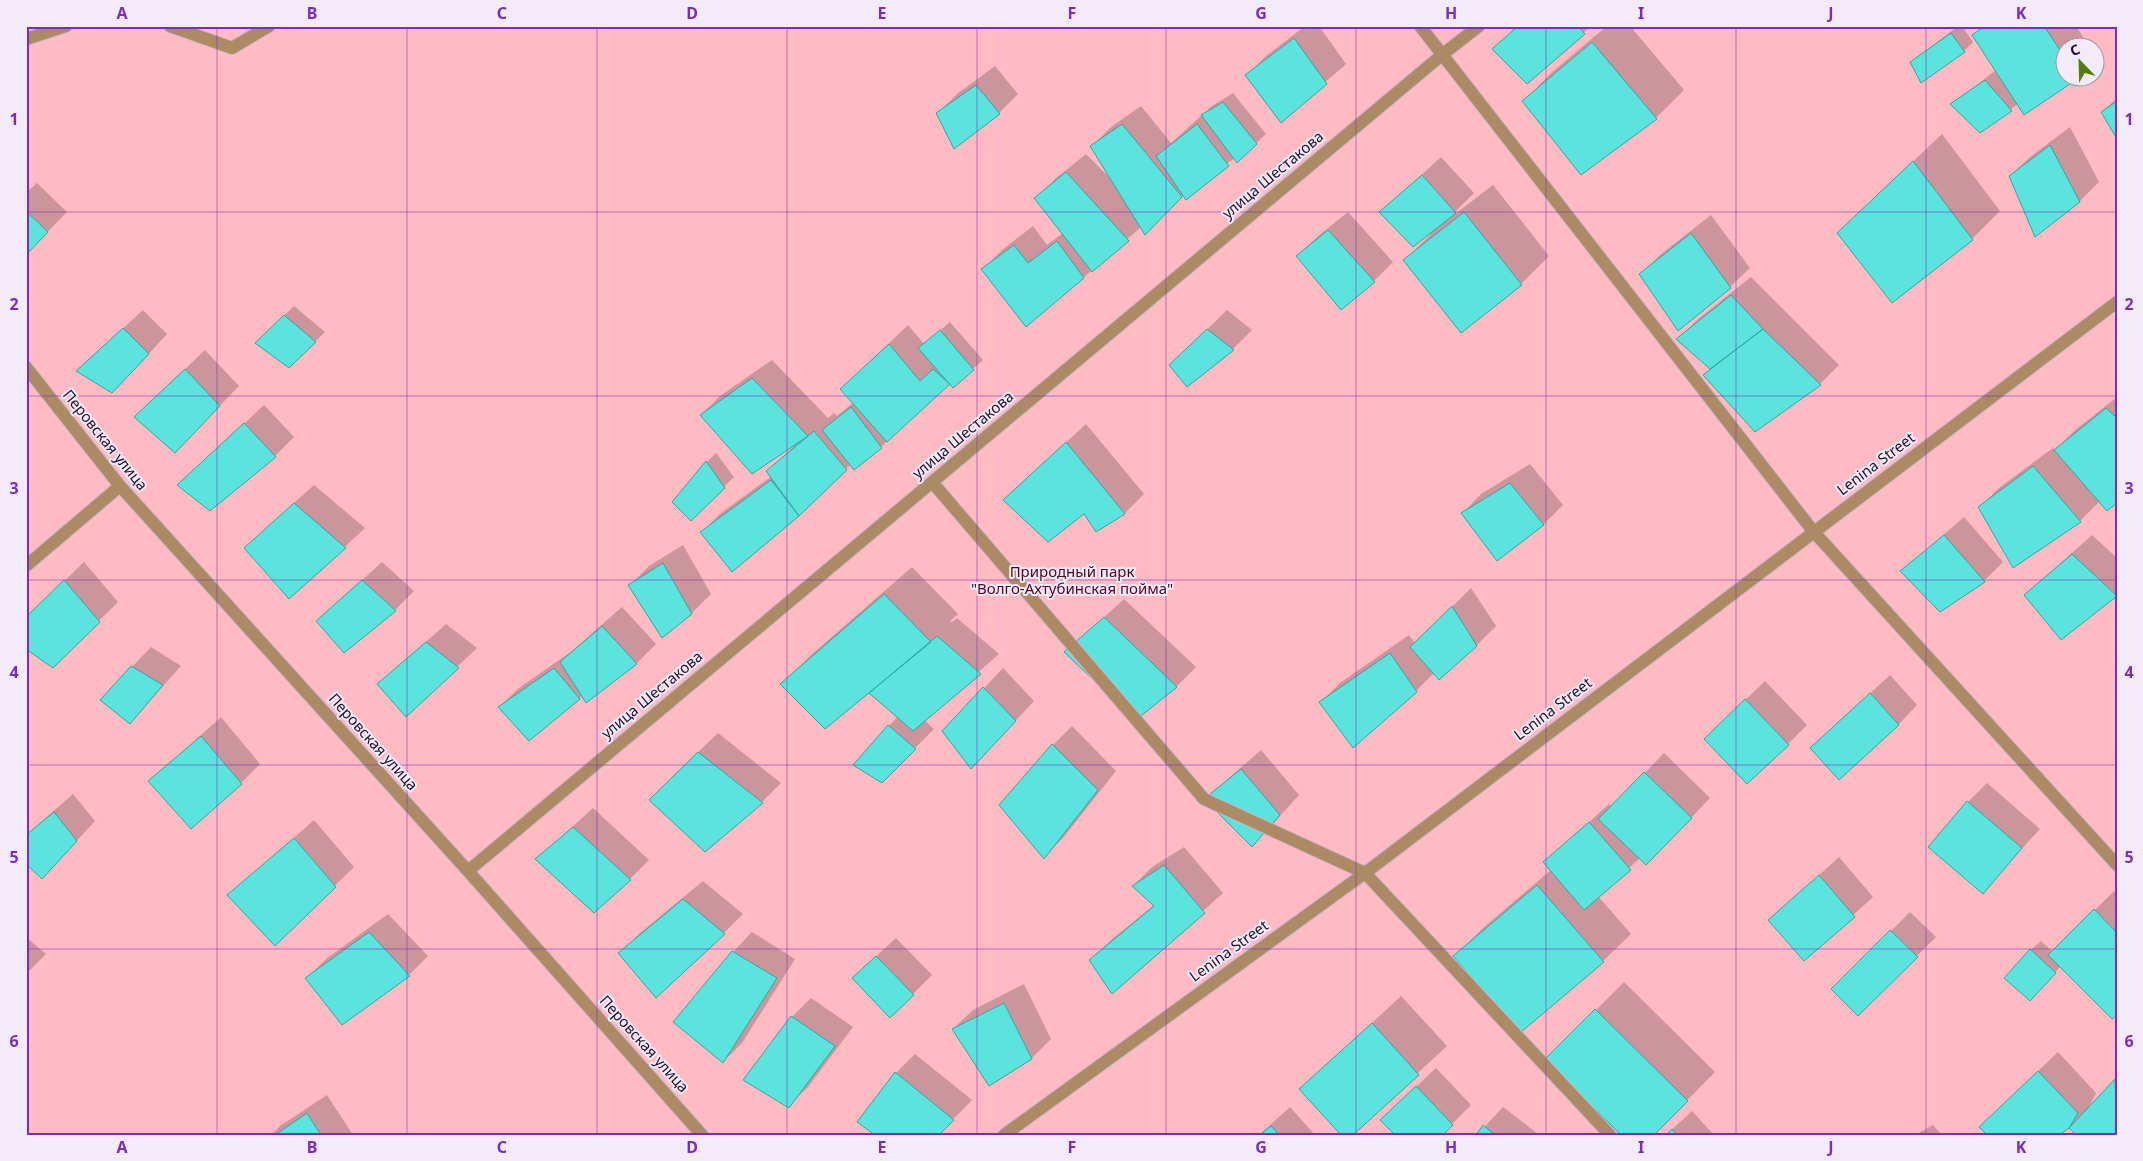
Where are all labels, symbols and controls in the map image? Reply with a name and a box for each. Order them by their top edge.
text: A [116,2,128,24]
text: B [307,2,317,24]
text: C [497,2,507,24]
text: D [686,2,698,24]
text: E [878,2,887,24]
text: F [1068,2,1076,24]
text: G [1255,2,1267,24]
text: H [1445,2,1457,24]
text: I [1638,2,1644,24]
text: J [1826,2,1834,24]
text: K [2016,2,2027,24]
north arrow [2056,38,2106,88]
text: С [2067,39,2083,60]
text: 1 [9,108,19,130]
text: 1 [2124,108,2134,130]
street label: улица Шестакова [1218,126,1327,222]
text: 2 [9,293,19,315]
text: 2 [2124,293,2134,315]
street label: Перовская улица [59,385,153,494]
street label: улица Шестакова [908,386,1017,482]
street label: Lenina Street [1832,427,1919,499]
text: 3 [9,477,19,499]
text: 3 [2124,477,2134,499]
park label: Природный парк "Волго-Ахтубинская пойма" [971,561,1173,598]
street label: улица Шестакова [597,646,706,742]
text: 4 [9,661,19,683]
text: 4 [2124,661,2134,683]
street label: Lenina Street [1509,672,1596,744]
street label: Перовская улица [325,688,423,794]
text: 5 [9,846,19,868]
text: 5 [2124,846,2134,868]
street label: Lenina Street [1185,914,1272,986]
street label: Перовская улица [596,990,694,1096]
text: 6 [9,1030,19,1052]
text: 6 [2124,1030,2134,1052]
text: A [116,1136,128,1158]
text: B [307,1136,317,1158]
text: C [497,1136,507,1158]
text: D [686,1136,698,1158]
text: E [878,1136,887,1158]
text: F [1068,1136,1076,1158]
text: G [1255,1136,1267,1158]
text: H [1445,1136,1457,1158]
text: I [1638,1136,1644,1158]
text: J [1826,1136,1834,1158]
text: K [2016,1136,2027,1158]

